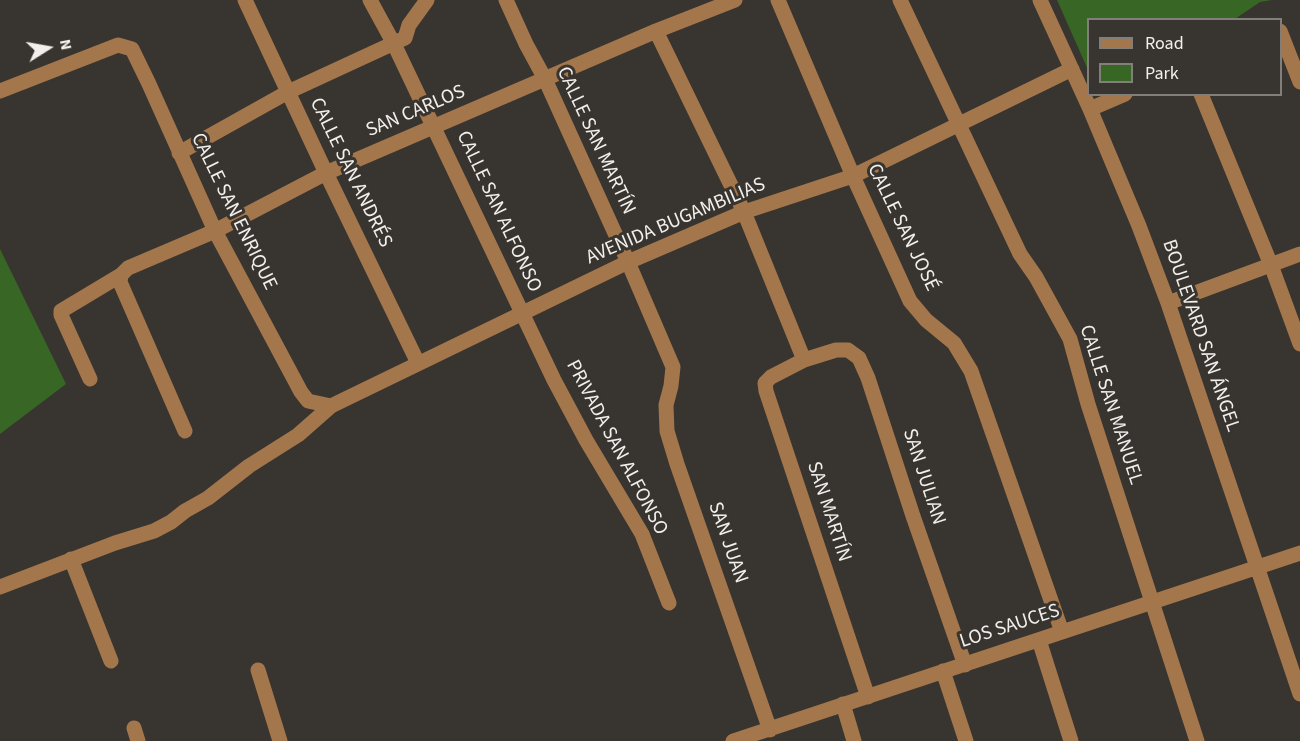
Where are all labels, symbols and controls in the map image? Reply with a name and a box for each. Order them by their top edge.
north arrow [18,18,78,78]
legend [1087,18,1282,96]
text: Road [1145,31,1184,56]
text: N [54,37,77,52]
text: Park [1145,61,1179,86]
street label: CALLE SAN MARTÍN [550,63,640,219]
street label: SAN CARLOS [363,80,469,144]
street label: CALLE SAN ANDRÉS [303,94,397,252]
street label: CALLE SAN ALFONSO [450,128,546,296]
street label: CALLE SAN ENRIQUE [185,130,281,294]
street label: CALLE SAN JOSÉ [861,160,943,296]
street label: AVENIDA BUGAMBILIAS [583,173,769,271]
street label: BOULEVARD SAN ÁNGEL [1156,237,1244,435]
street label: CALLE SAN MANUEL [1073,322,1147,488]
street label: PRIVADA SAN ALFONSO [560,356,672,540]
street label: SAN JULIAN [896,426,950,528]
street label: SAN MARTÍN [801,459,855,565]
street label: SAN JUAN [702,499,752,587]
street label: LOS SAUCES [957,600,1063,654]

